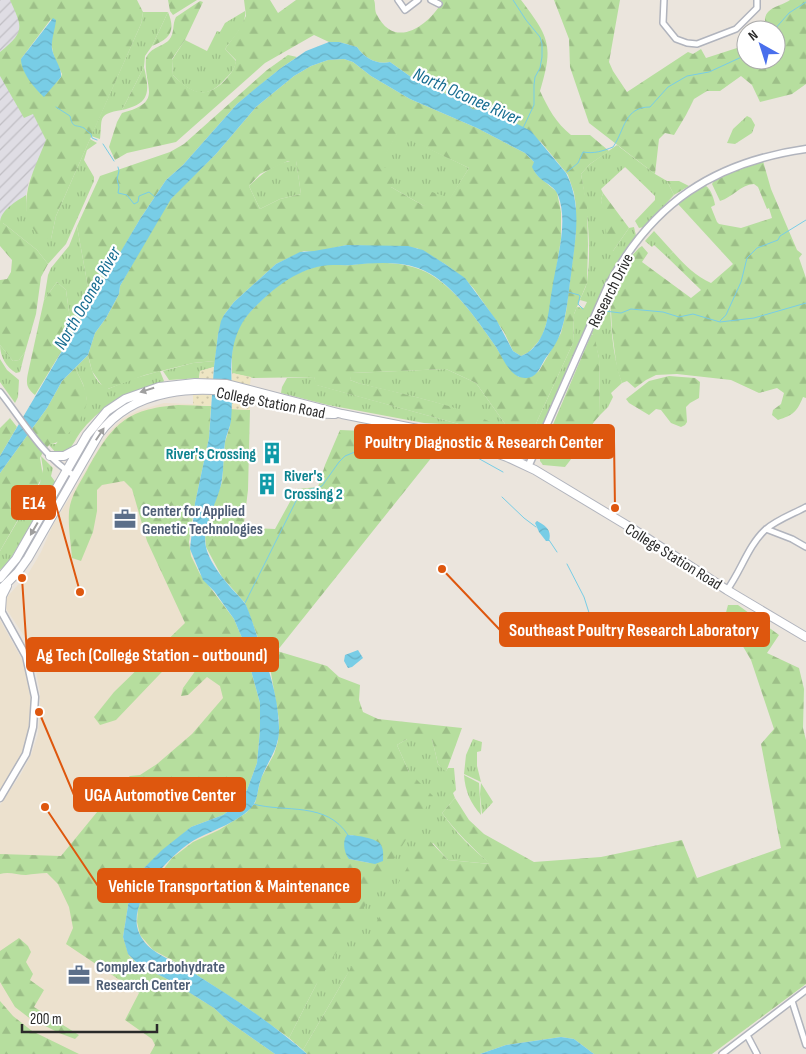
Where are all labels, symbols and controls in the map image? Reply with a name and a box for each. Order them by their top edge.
north arrow [736,20,786,70]
text: N [745,26,761,44]
water label: North Oconee River [410,63,524,130]
water label: North Oconee River [50,242,126,353]
street label: Research Drive [585,251,638,331]
street label: College Station Road [215,384,327,423]
one-way arrow [140,387,155,395]
callout: Poultry Diagnostic & Research Center [355,425,614,458]
one-way arrow [95,427,104,441]
text: Poultry Diagnostic & Research Center [365,432,604,453]
building icon: River's Crossing [259,440,285,466]
place label: River's Crossing [166,445,256,464]
place label: River's Crossing 2 [284,467,343,504]
building icon: River's Crossing 2 [254,471,280,497]
callout: E14 [12,486,55,519]
text: E14 [22,493,46,514]
place label: Center for Applied Genetic Technologies [142,502,263,539]
office icon: Center for Applied Genetic Technologies [112,506,138,532]
street label: College Station Road [621,520,725,595]
one-way arrow [30,521,38,536]
callout: Southeast Poultry Research Laboratory [500,613,769,646]
text: Southeast Poultry Research Laboratory [509,620,759,641]
callout: Ag Tech (College Station - outbound) [27,638,278,671]
text: Ag Tech (College Station - outbound) [36,645,267,666]
callout: UGA Automotive Center [74,778,245,811]
text: UGA Automotive Center [84,785,236,806]
callout: Vehicle Transportation & Maintenance [98,869,360,902]
text: Vehicle Transportation & Maintenance [108,876,350,897]
place label: Complex Carbohydrate Research Center [96,958,225,995]
office icon: Complex Carbohydrate Research Center [66,962,92,988]
scale bar [22,1002,158,1034]
text: 200 m [30,1010,62,1029]

